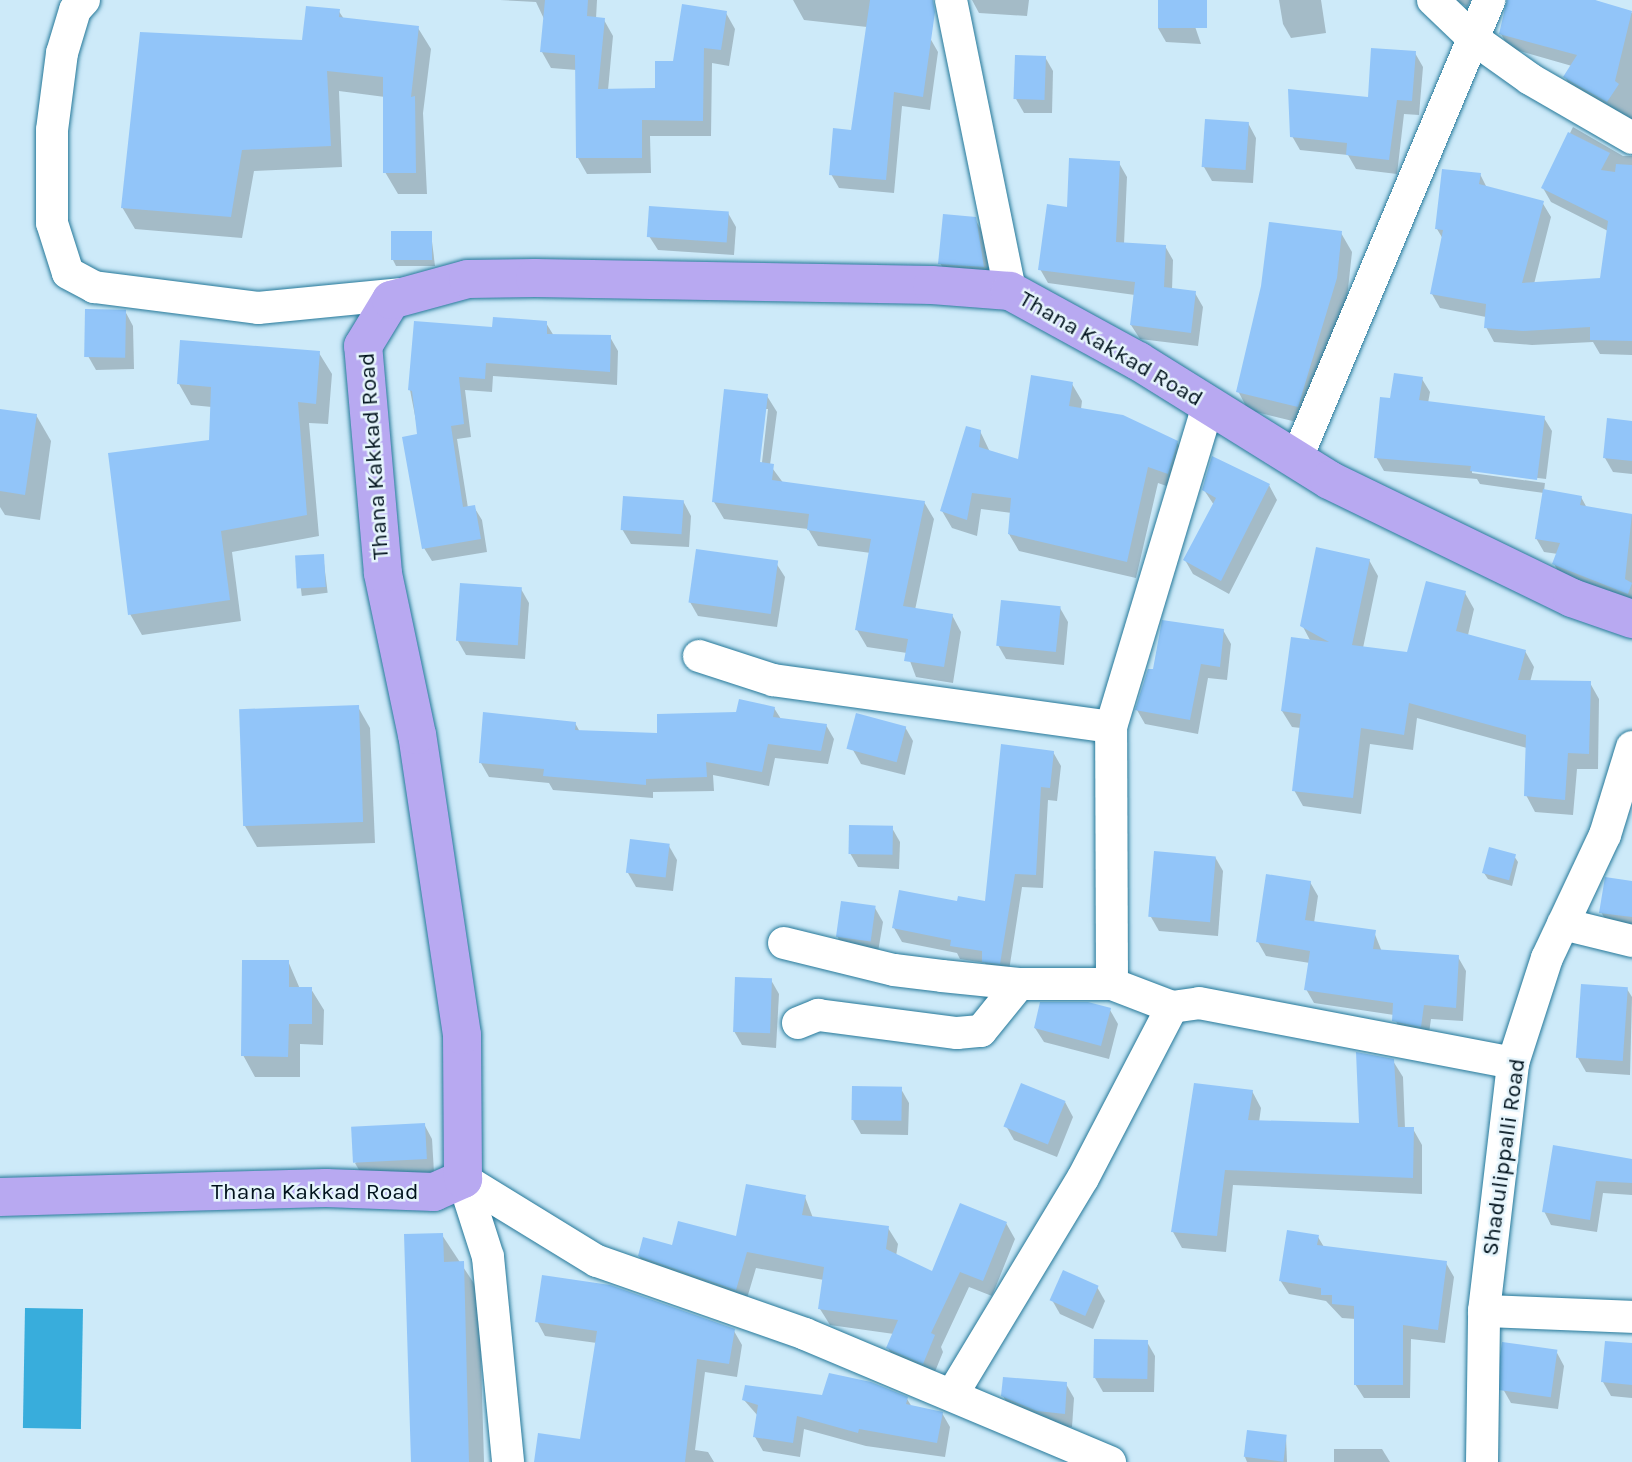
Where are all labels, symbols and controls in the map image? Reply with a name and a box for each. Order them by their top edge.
street label: Thana Kakkad Road [1014,285,1208,413]
street label: Thana Kakkad Road [353,352,395,560]
street label: Shadulippalli Road [1476,1057,1532,1257]
street label: Thana Kakkad Road [211,1178,419,1206]

